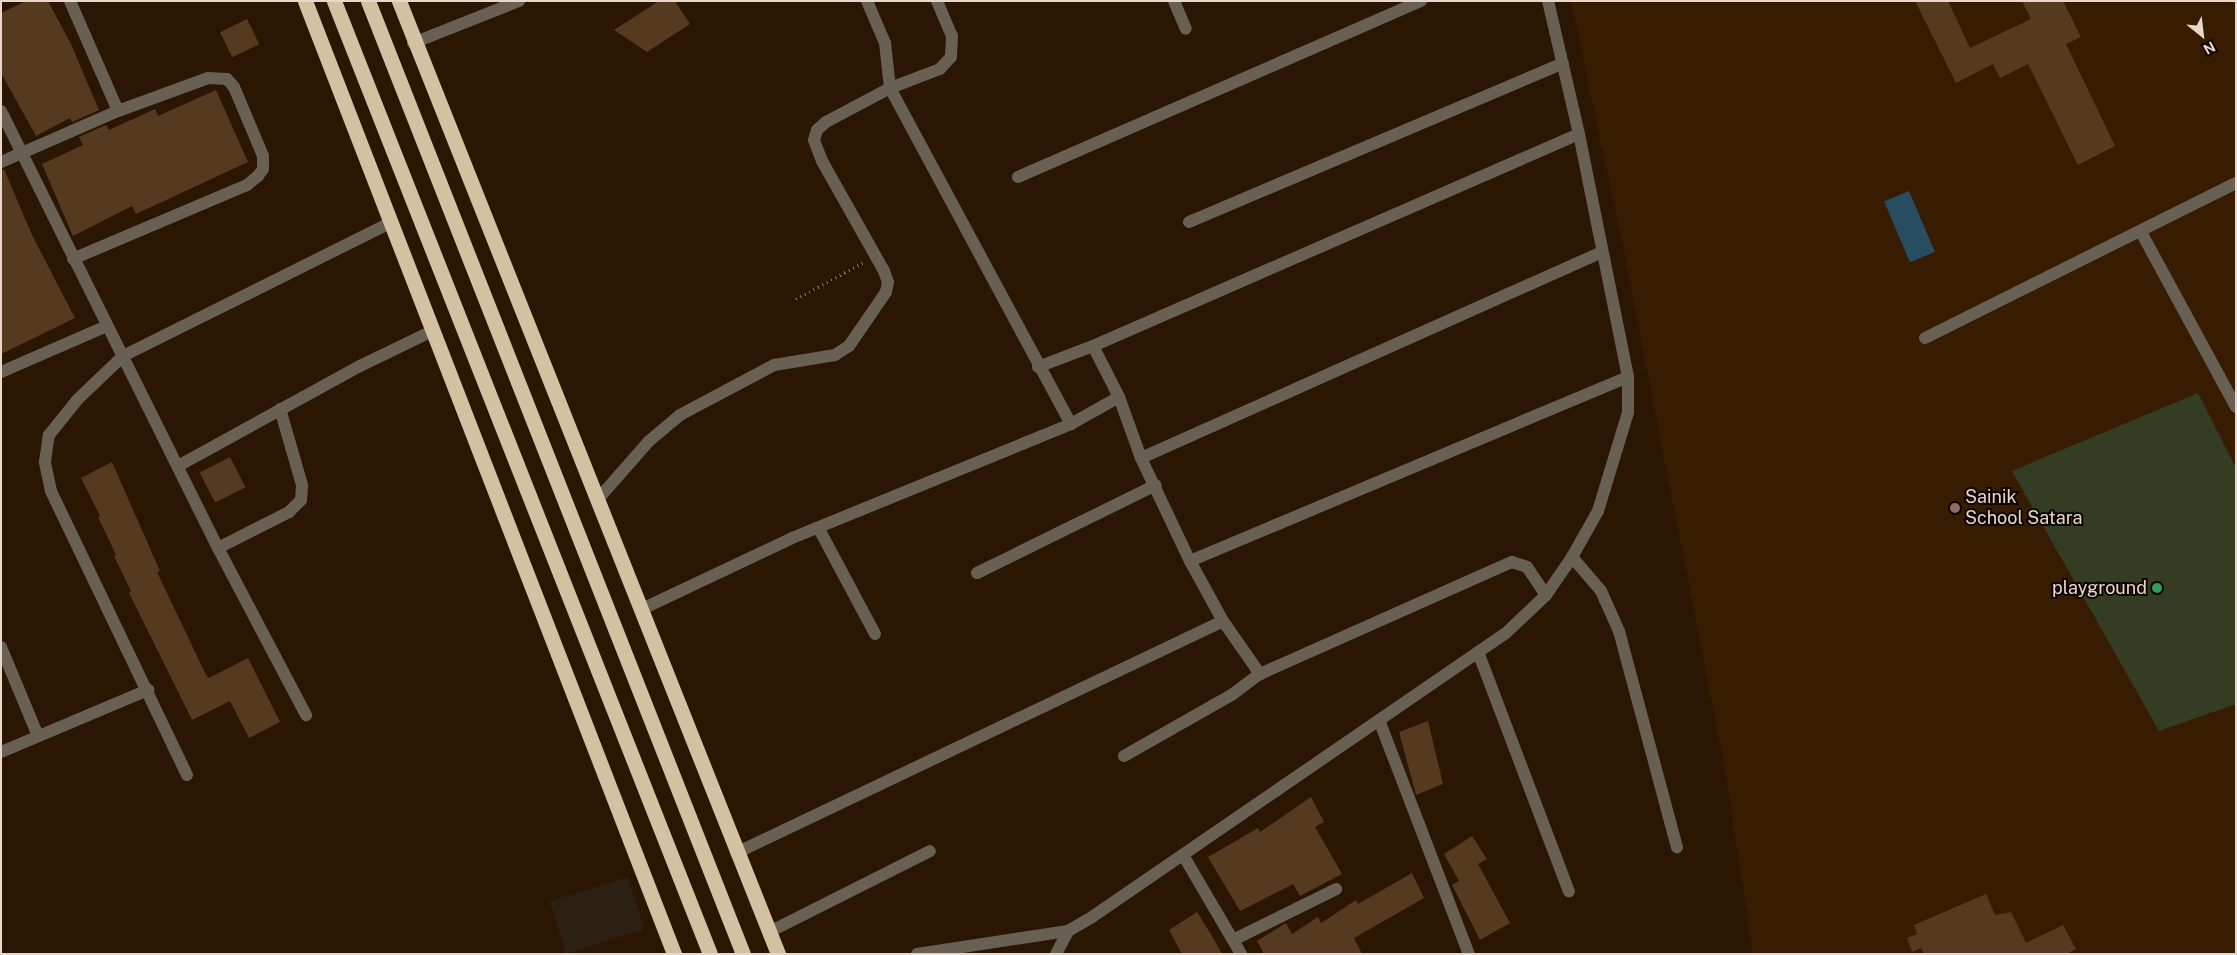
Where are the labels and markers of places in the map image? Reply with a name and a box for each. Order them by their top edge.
place label: Sainik School Satara [1965,487,2082,530]
marker: Sainik School Satara [1949,502,1961,514]
place label: playground [2052,577,2147,599]
marker: playground [2151,582,2163,594]

